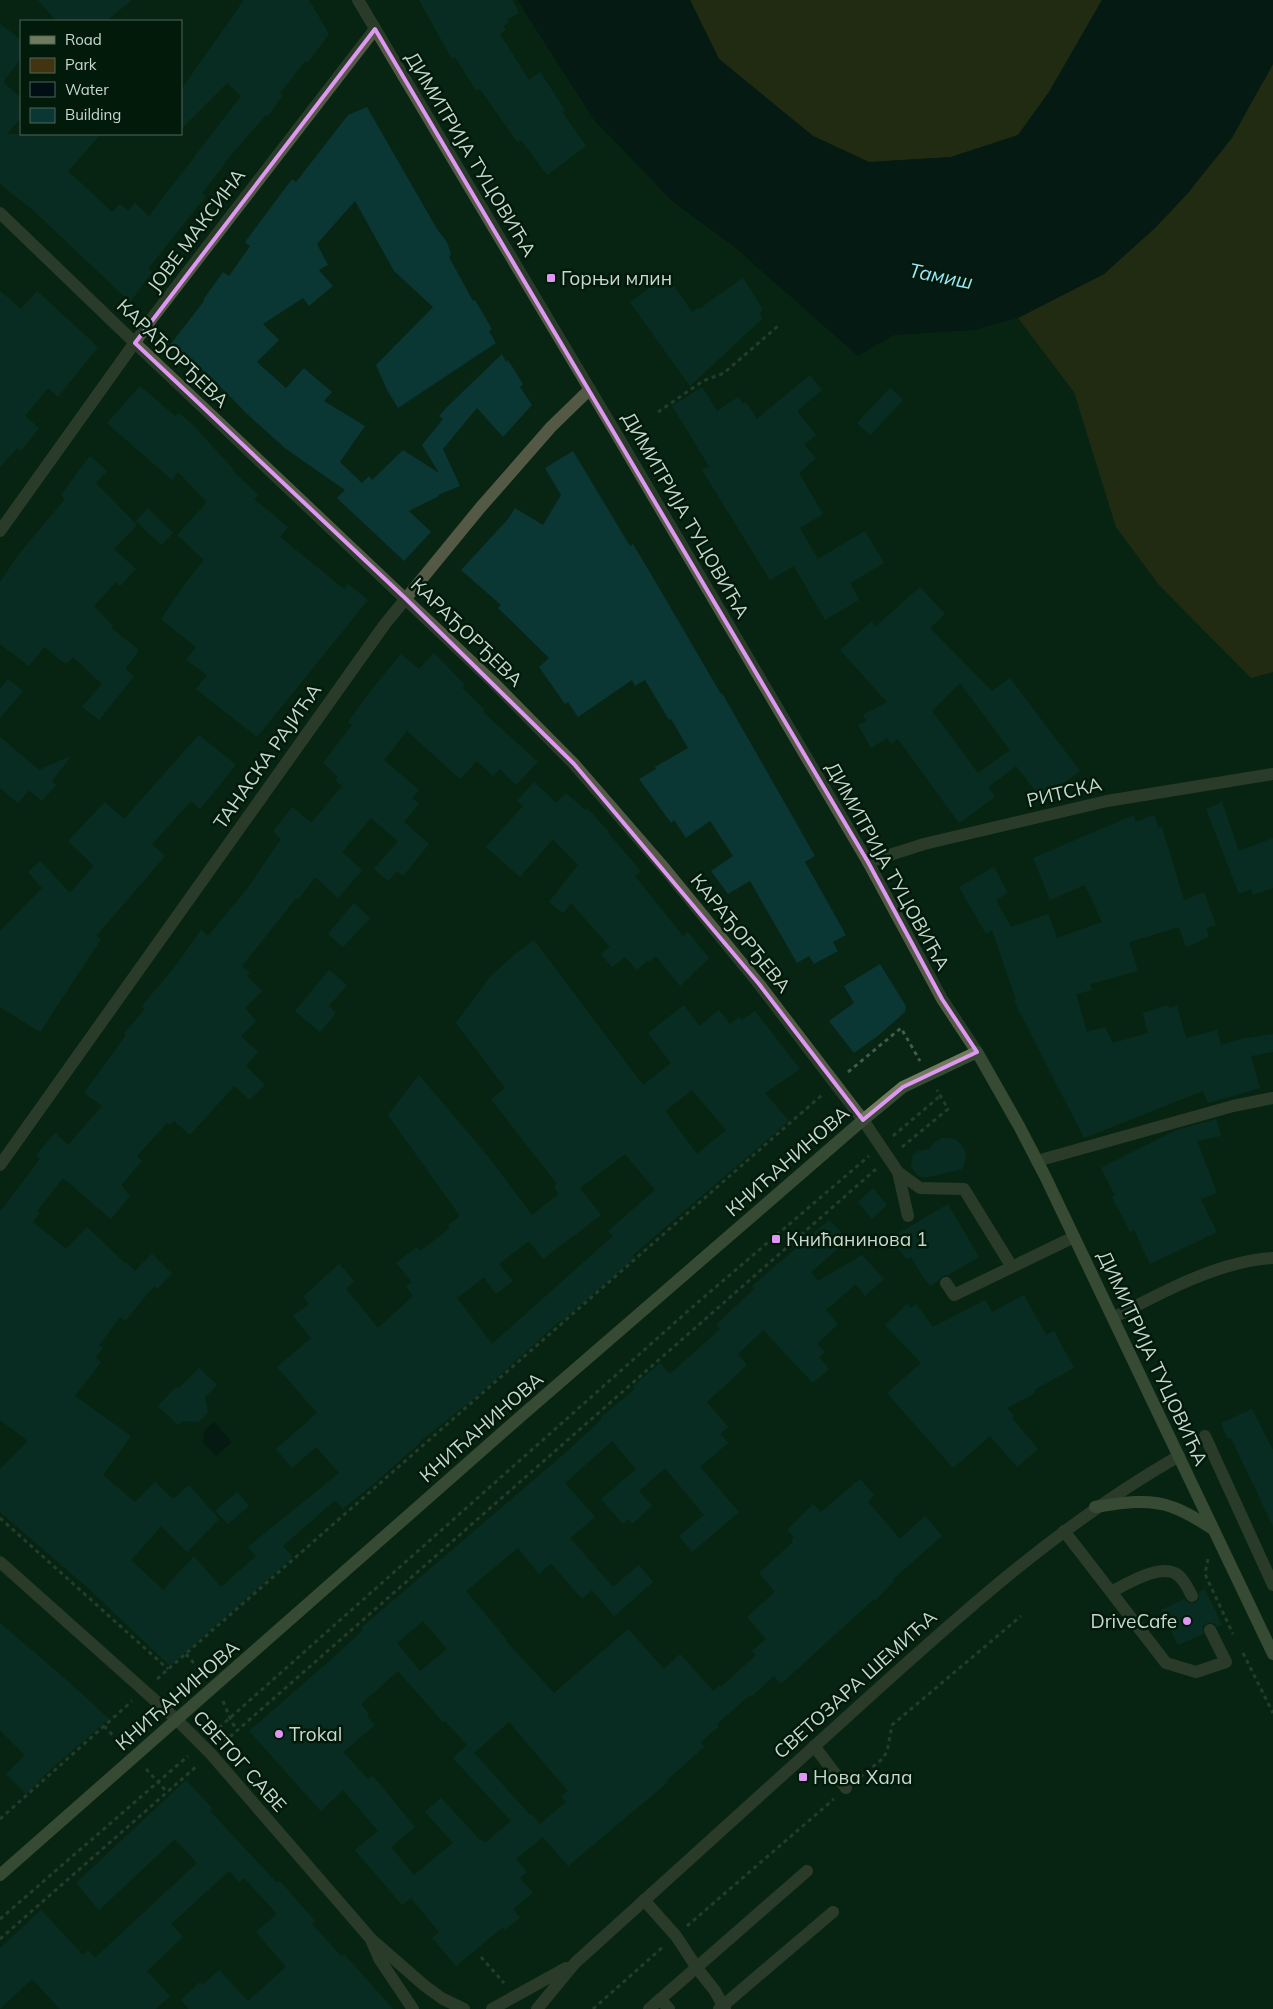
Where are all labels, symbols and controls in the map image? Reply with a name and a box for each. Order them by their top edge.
legend [20,20,182,135]
text: Road [65,30,102,49]
street label: ДИМИТРИЈА ТУЦОВИЋА [400,47,542,261]
text: Park [65,55,97,74]
text: Water [65,80,109,99]
text: Building [65,105,121,124]
street label: ЈОВЕ МАКСИНА [142,164,250,296]
water label: Тамиш [907,257,975,294]
place label: Горњи млин [561,266,672,290]
marker: Горњи млин [545,272,557,284]
street label: КАРАЂОРЂЕВА [112,293,234,413]
street label: ДИМИТРИЈА ТУЦОВИЋА [617,407,755,623]
street label: КАРАЂОРЂЕВА [406,572,528,692]
street label: ТАНАСКА РАЈИЋА [208,679,326,833]
street label: ДИМИТРИЈА ТУЦОВИЋА [821,758,955,974]
street label: РИТСКА [1024,772,1104,812]
street label: КАРАЂОРЂЕВА [686,869,796,997]
street label: КНИЋАНИНОВА [720,1101,854,1221]
place label: Книћанинова 1 [786,1227,928,1251]
marker: Книћанинова 1 [770,1233,782,1245]
street label: ДИМИТРИЈА ТУЦОВИЋА [1093,1247,1213,1469]
street label: КНИЋАНИНОВА [414,1367,548,1487]
street label: СВЕТОЗАРА ШЕМИЋА [769,1605,941,1763]
place label: DriveCafe [1091,1609,1177,1633]
marker: DriveCafe [1181,1615,1193,1627]
street label: КНИЋАНИНОВА [110,1635,244,1755]
street label: СВЕТОГ САВЕ [188,1705,292,1817]
place label: Trokal [289,1722,342,1746]
marker: Trokal [273,1728,285,1740]
place label: Нова Хала [813,1765,912,1789]
marker: Нова Хала [797,1771,809,1783]

